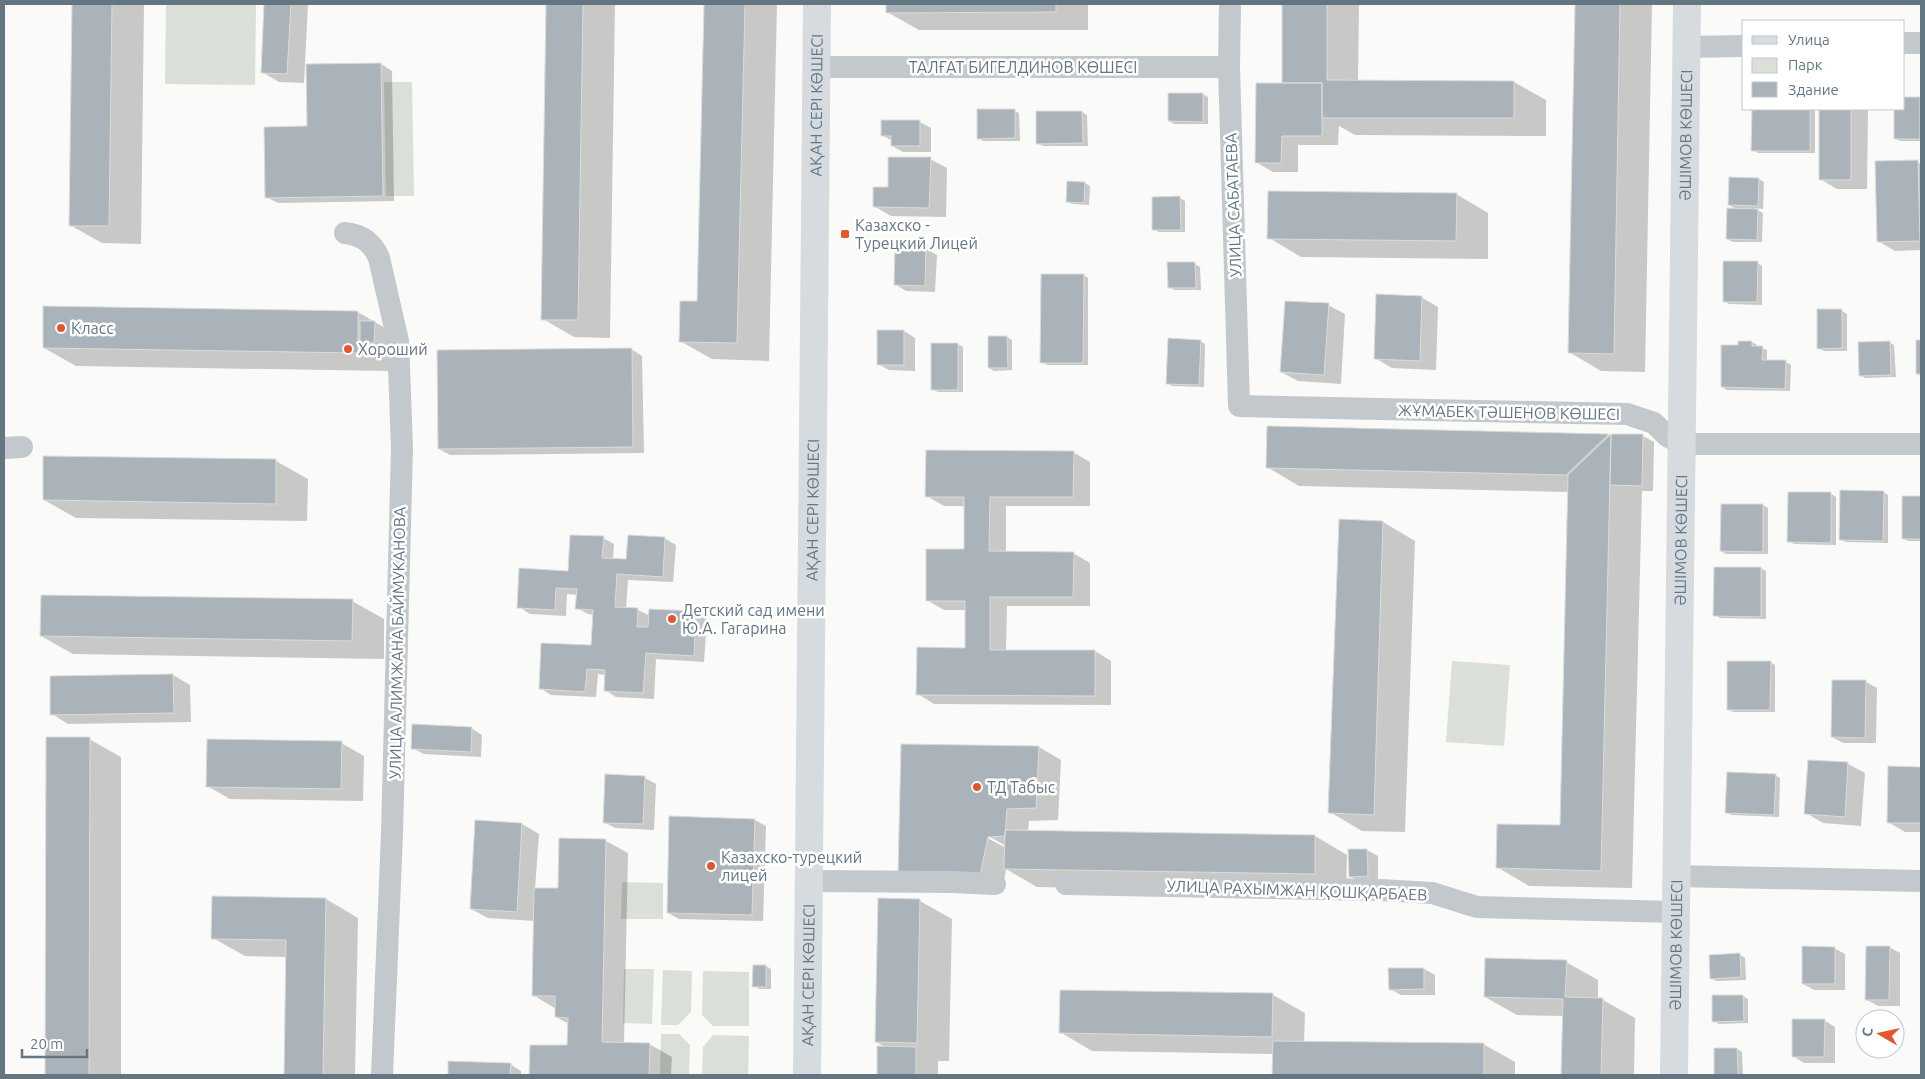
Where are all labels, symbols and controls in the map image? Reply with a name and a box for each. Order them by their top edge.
legend [1742,20,1905,110]
text: Улица [1788,31,1830,48]
street label: АҚАН СЕРІ КӨШЕСІ [806,34,826,176]
text: Парк [1788,56,1823,73]
street label: ТАЛҒАТ БИГЕЛДИНОВ КӨШЕСІ [909,58,1137,76]
street label: ӘШІМОВ КӨШЕСІ [1676,69,1695,201]
text: Здание [1788,81,1839,98]
street label: УЛИЦА САБАТАЕВА [1221,132,1245,278]
place label: Казахско - Турецкий Лицей [855,216,978,252]
marker: Казахско - Турецкий Лицей [839,228,851,240]
place label: Класс [71,319,114,337]
marker: Класс [55,322,67,334]
place label: Хороший [358,340,428,358]
marker: Хороший [342,343,354,355]
street label: ЖҰМАБЕК ТӘШЕНОВ КӨШЕСІ [1398,401,1620,423]
street label: АҚАН СЕРІ КӨШЕСІ [803,439,822,581]
street label: ӘШІМОВ КӨШЕСІ [1671,474,1690,606]
street label: УЛИЦА АЛИМЖАНА БАЙМУКАНОВА [385,506,408,779]
place label: Детский сад имени Ю.А. Гагарина [682,601,825,637]
marker: Детский сад имени Ю.А. Гагарина [666,613,678,625]
place label: ТД Табыс [987,778,1056,796]
marker: ТД Табыс [971,781,983,793]
place label: Казахско-турецкий лицей [721,848,862,884]
marker: Казахско-турецкий лицей [705,860,717,872]
street label: УЛИЦА РАХЫМЖАН ҚОШҚАРБАЕВ [1166,876,1428,904]
street label: ӘШІМОВ КӨШЕСІ [1666,879,1685,1011]
street label: АҚАН СЕРІ КӨШЕСІ [798,904,818,1046]
north arrow [1855,1009,1905,1059]
scale bar [22,1026,88,1058]
text: С [1859,1026,1876,1038]
text: 20 m [30,1035,63,1052]

